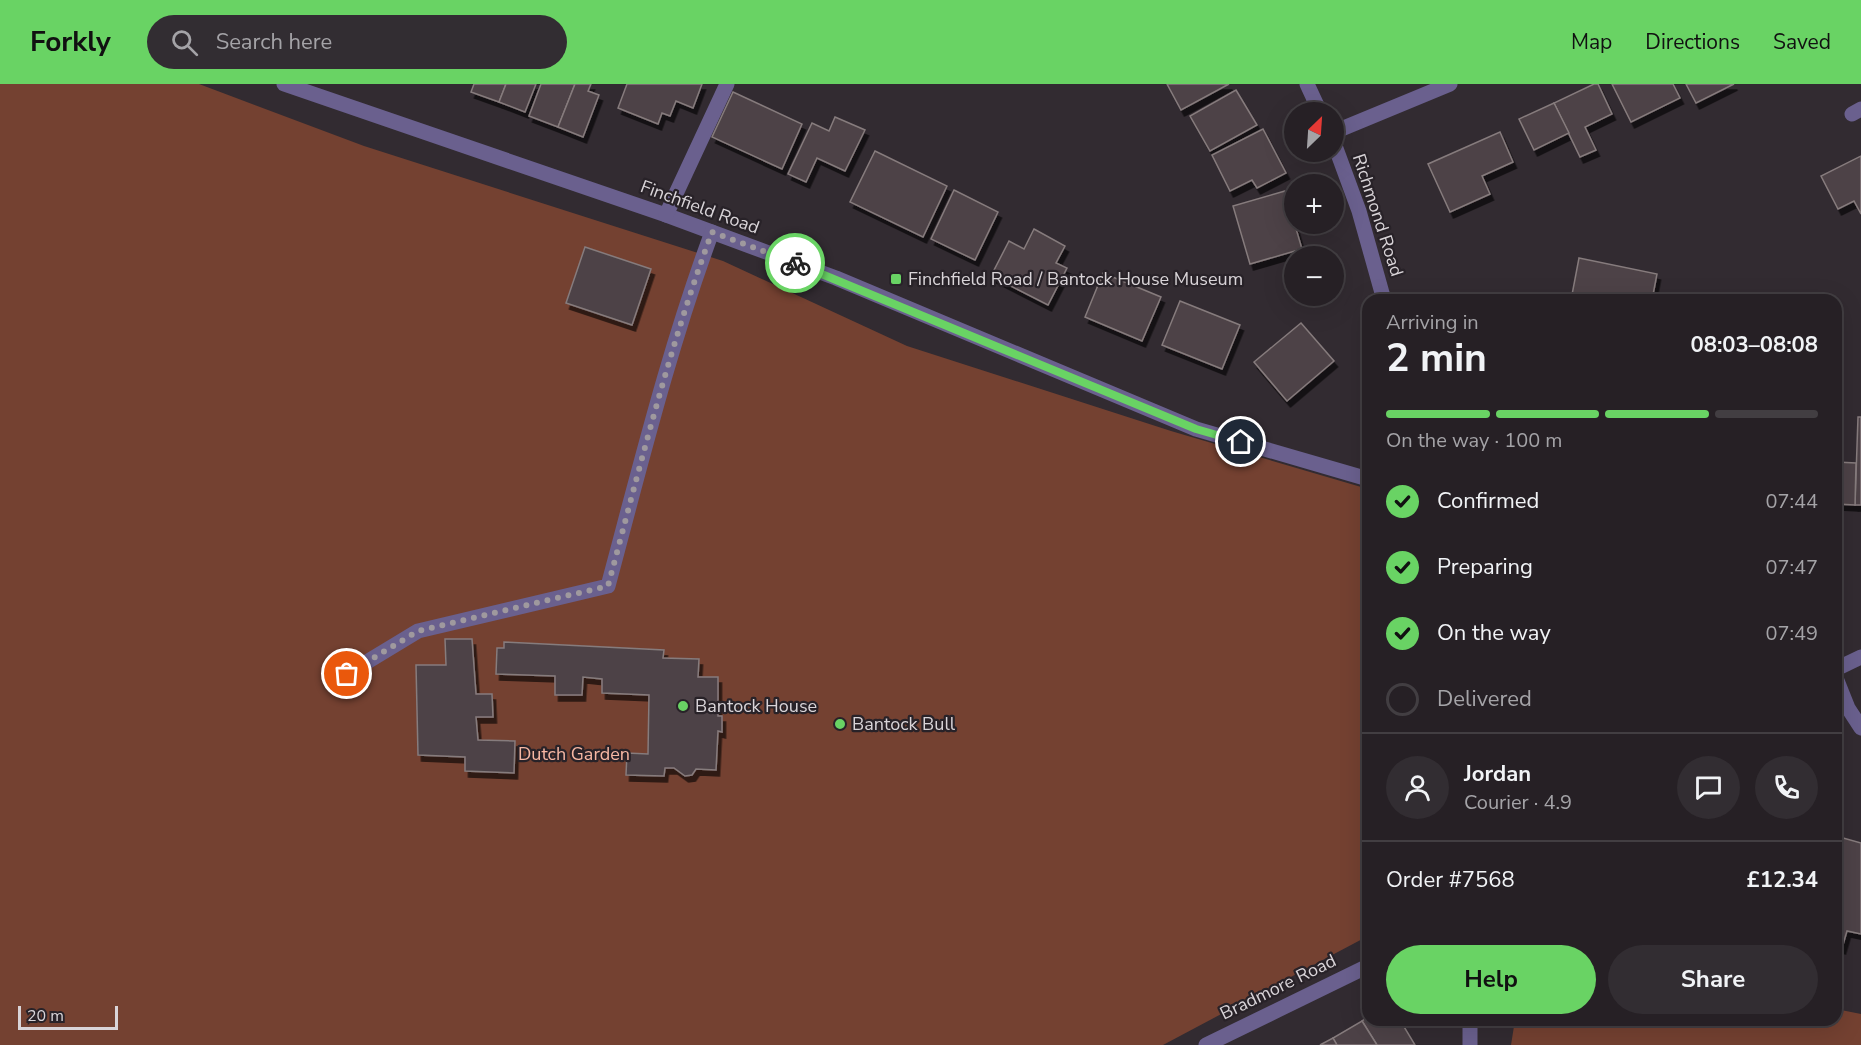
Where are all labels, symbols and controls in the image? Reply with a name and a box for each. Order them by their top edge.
search box [147,15,567,69]
text: Forkly [30,23,111,61]
icon: search [168,26,201,59]
text: Search here [216,27,332,57]
text: Map [1571,28,1612,56]
text: Directions [1645,28,1740,56]
text: Saved [1773,28,1831,56]
north arrow [1284,102,1344,162]
map controls [1284,102,1344,306]
street label: Richmond Road [1347,151,1409,279]
street label: Finchfield Road [637,174,763,240]
button: + [1284,174,1344,234]
courier [765,233,825,293]
button: − [1284,246,1344,306]
icon: bike [779,247,812,280]
place label: Finchfield Road / Bantock House Museum [908,267,1243,291]
marker: Finchfield Road / Bantock House Museum [889,272,903,286]
text: Arriving in [1386,309,1479,336]
text: 08:03–08:08 [1690,330,1818,360]
text: 2 min [1386,332,1487,385]
pin [1215,416,1266,467]
icon: home [1224,425,1257,458]
text: On the way · 100 m [1386,427,1562,454]
icon: check [1386,485,1419,518]
text: Confirmed [1437,486,1539,516]
text: 07:44 [1765,488,1818,515]
icon: check [1386,551,1419,584]
text: Preparing [1437,552,1533,582]
text: 07:47 [1765,554,1818,581]
icon: check [1386,617,1419,650]
text: On the way [1437,618,1551,648]
text: 07:49 [1765,620,1818,647]
pin [321,648,372,699]
icon: bag [330,657,363,690]
text: Delivered [1437,684,1532,714]
place label: Bantock House [695,694,817,718]
marker: Bantock House [676,699,690,713]
place label: Bantock Bull [852,712,956,736]
marker: Bantock Bull [833,717,847,731]
park label: Dutch Garden [518,742,630,766]
button: person [1386,756,1449,819]
button: chat [1677,756,1740,819]
button: phone [1755,756,1818,819]
text: Jordan [1464,759,1531,789]
text: Courier · 4.9 [1464,789,1572,816]
text: Order #7568 [1386,865,1515,895]
text: £12.34 [1747,865,1818,895]
button: Help [1386,945,1596,1014]
button: Share [1608,945,1818,1014]
street label: Bradmore Road [1216,949,1340,1025]
scale bar [18,1003,118,1030]
text: 20 m [27,1005,64,1027]

